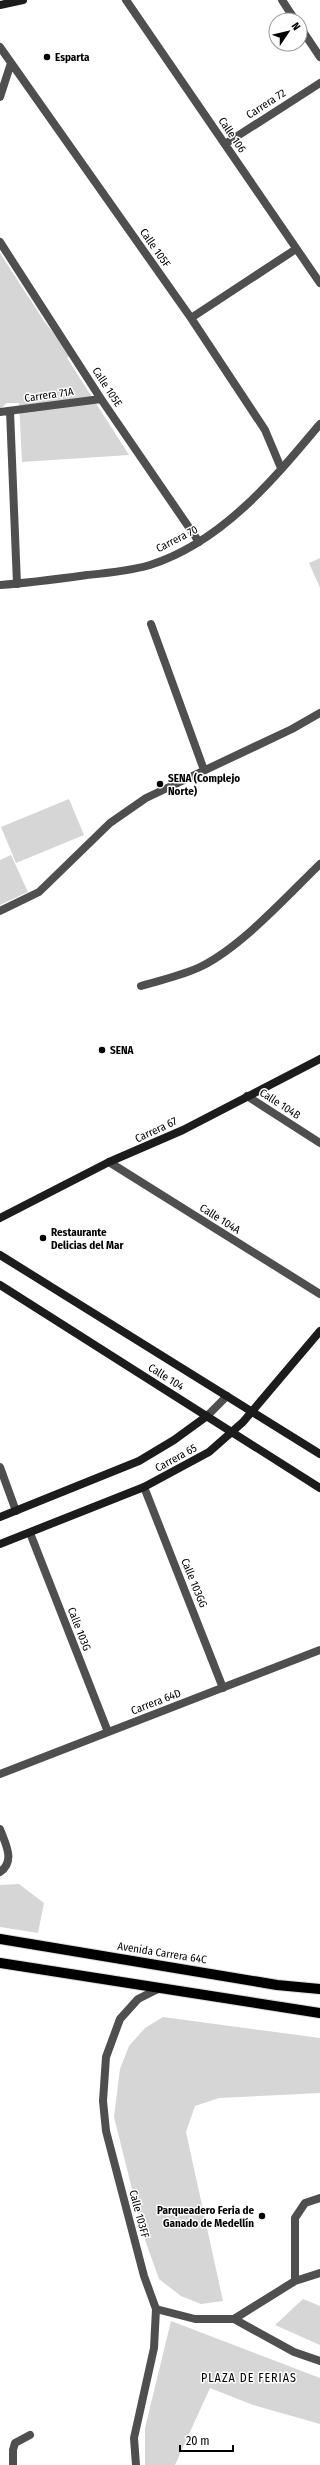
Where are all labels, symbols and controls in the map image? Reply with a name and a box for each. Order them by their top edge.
north arrow [268,12,308,52]
text: N [289,20,303,33]
place label: Esparta [55,51,90,64]
marker: Esparta [42,52,52,62]
street label: Carrera 72 [244,86,288,122]
street label: Calle 106 [215,115,249,156]
street label: Calle 105F [137,226,173,270]
street label: Calle 105E [89,365,125,409]
street label: Carrera 71A [24,385,75,405]
street label: Carrera 70 [154,523,200,555]
place label: SENA (Complejo Norte) [168,772,240,798]
marker: SENA (Complejo Norte) [155,779,165,789]
place label: SENA [110,1044,135,1057]
marker: SENA [97,1045,107,1055]
street label: Calle 104B [257,1086,303,1122]
street label: Carrera 67 [133,1114,180,1145]
street label: Calle 104A [197,1201,243,1237]
place label: Restaurante Delicias del Mar [51,1226,124,1252]
marker: Restaurante Delicias del Mar [38,1233,48,1243]
street label: Calle 104 [146,1361,187,1393]
street label: Carrera 65 [153,1441,199,1475]
street label: Calle 103GG [178,1556,210,1610]
street label: Calle 103G [65,1605,93,1653]
street label: Carrera 64D [129,1687,183,1717]
street label: Avenida Carrera 64C [117,1940,208,1967]
street label: Calle 103FF [126,2189,152,2240]
place label: Parqueadero Feria de Ganado de Medellín [157,2204,254,2230]
marker: Parqueadero Feria de Ganado de Medellín [257,2211,267,2221]
district label: PLAZA DE FERIAS [201,2371,297,2385]
scale bar [180,2427,233,2453]
text: 20 m [186,2434,210,2448]

